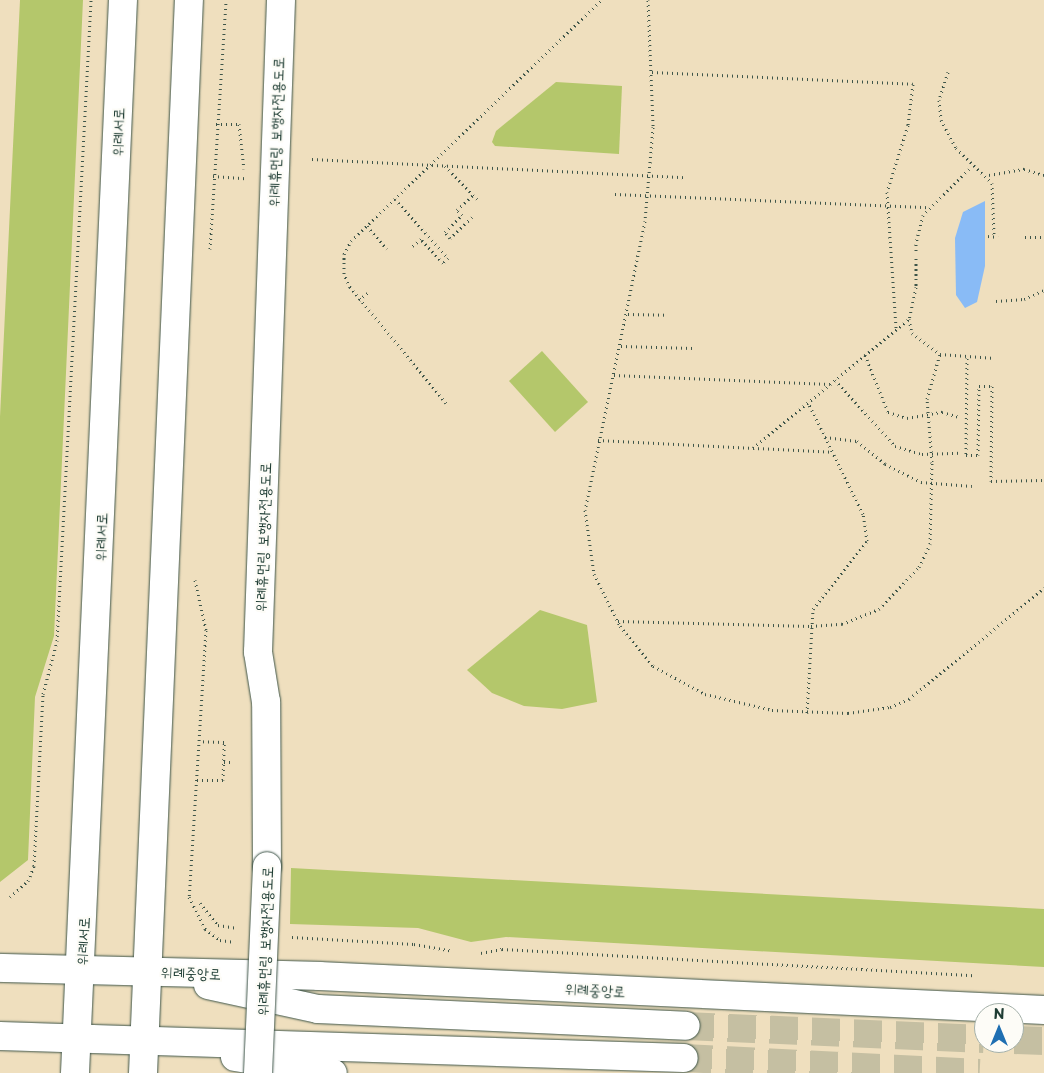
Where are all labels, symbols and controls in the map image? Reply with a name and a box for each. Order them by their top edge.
street label: 위례휴먼링 보행자전용도로 [263,57,287,207]
street label: 위례서로 [107,108,127,156]
street label: 위례휴먼링 보행자전용도로 [250,462,274,612]
street label: 위례서로 [90,513,110,561]
street label: 위례휴먼링 보행자전용도로 [252,866,276,1016]
street label: 위례서로 [72,916,92,966]
street label: 위례중앙로 [161,962,221,982]
street label: 위례중앙로 [564,978,626,1000]
north arrow [974,1003,1024,1053]
text: N [993,1003,1005,1024]

